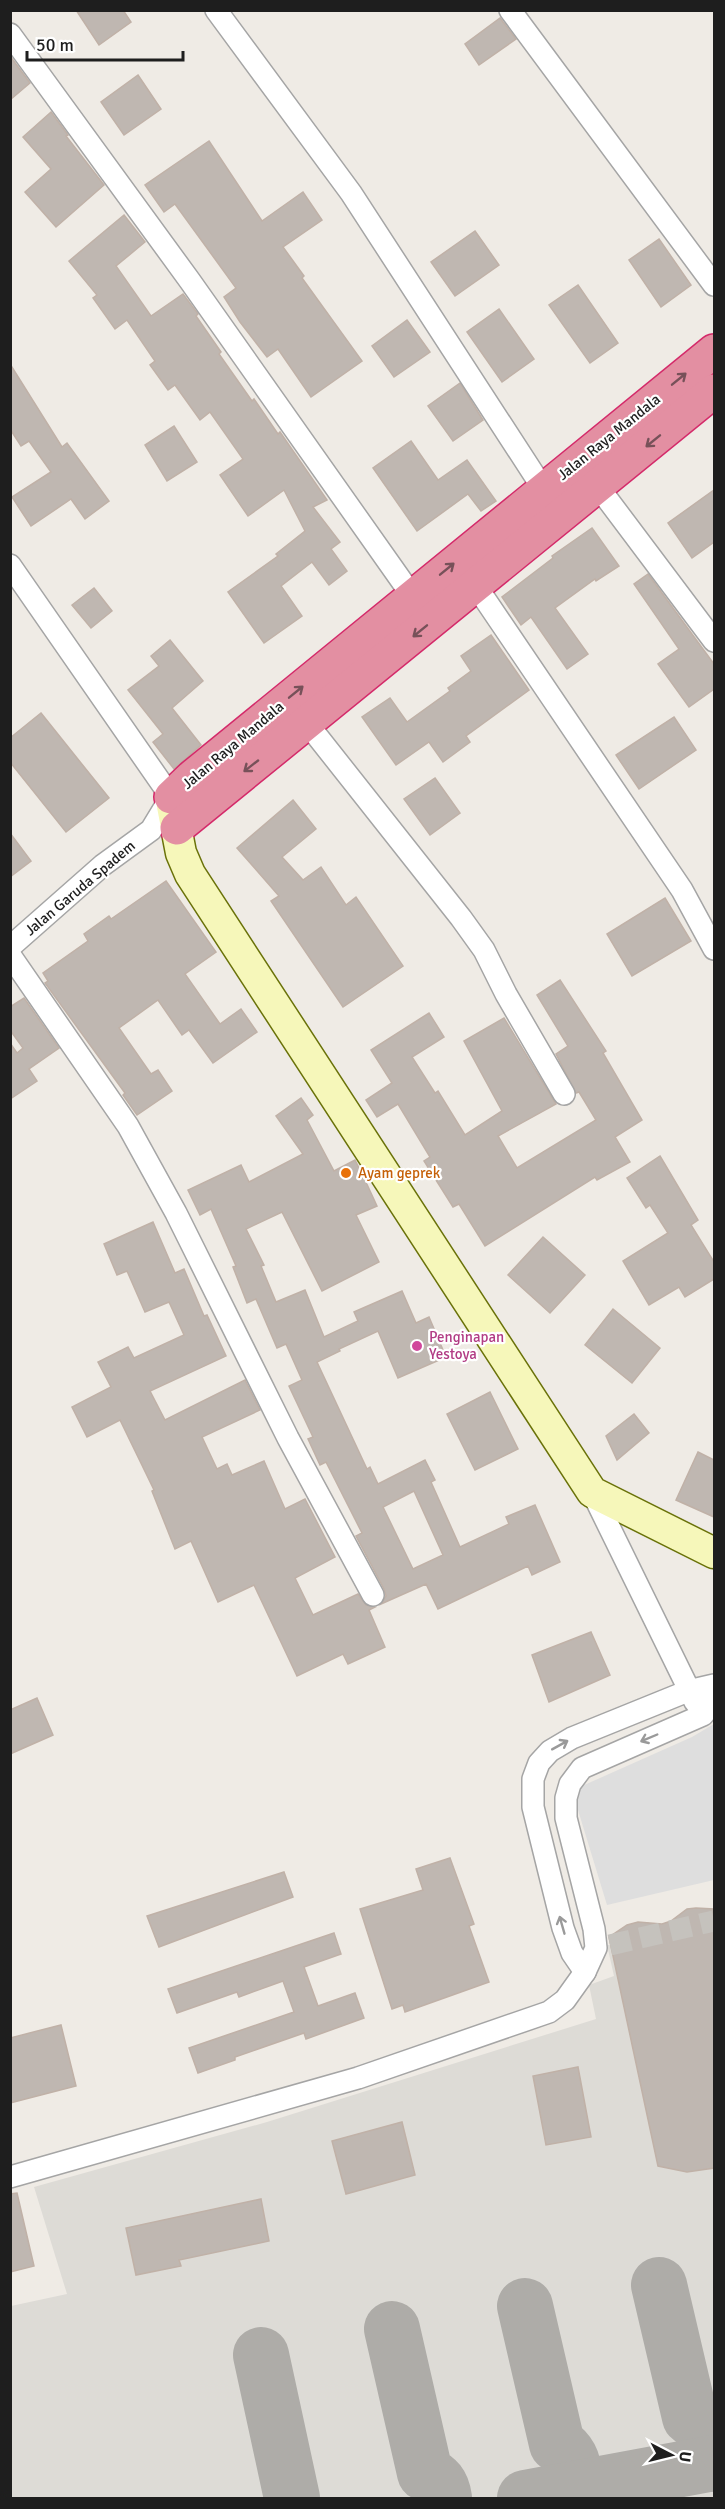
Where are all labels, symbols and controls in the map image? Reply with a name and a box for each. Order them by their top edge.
scale bar [27,24,183,62]
text: 50 m [36,34,74,56]
one-way arrow [671,372,687,385]
street label: Jalan Raya Mandala [554,390,664,484]
one-way arrow [645,435,661,448]
one-way arrow [439,563,455,576]
one-way arrow [413,625,429,638]
one-way arrow [288,686,304,699]
street label: Jalan Raya Mandala [179,697,287,793]
one-way arrow [244,759,260,772]
street label: Jalan Garuda Spadem [21,837,139,939]
place label: Ayam geprek [358,1164,441,1182]
marker: Ayam geprek [339,1166,353,1180]
place label: Penginapan Yestoya [429,1328,504,1363]
marker: Penginapan Yestoya [410,1339,424,1353]
one-way arrow [640,1733,659,1744]
one-way arrow [551,1739,568,1751]
one-way arrow [556,1916,567,1935]
north arrow [641,2425,701,2485]
text: U [674,2450,695,2463]

